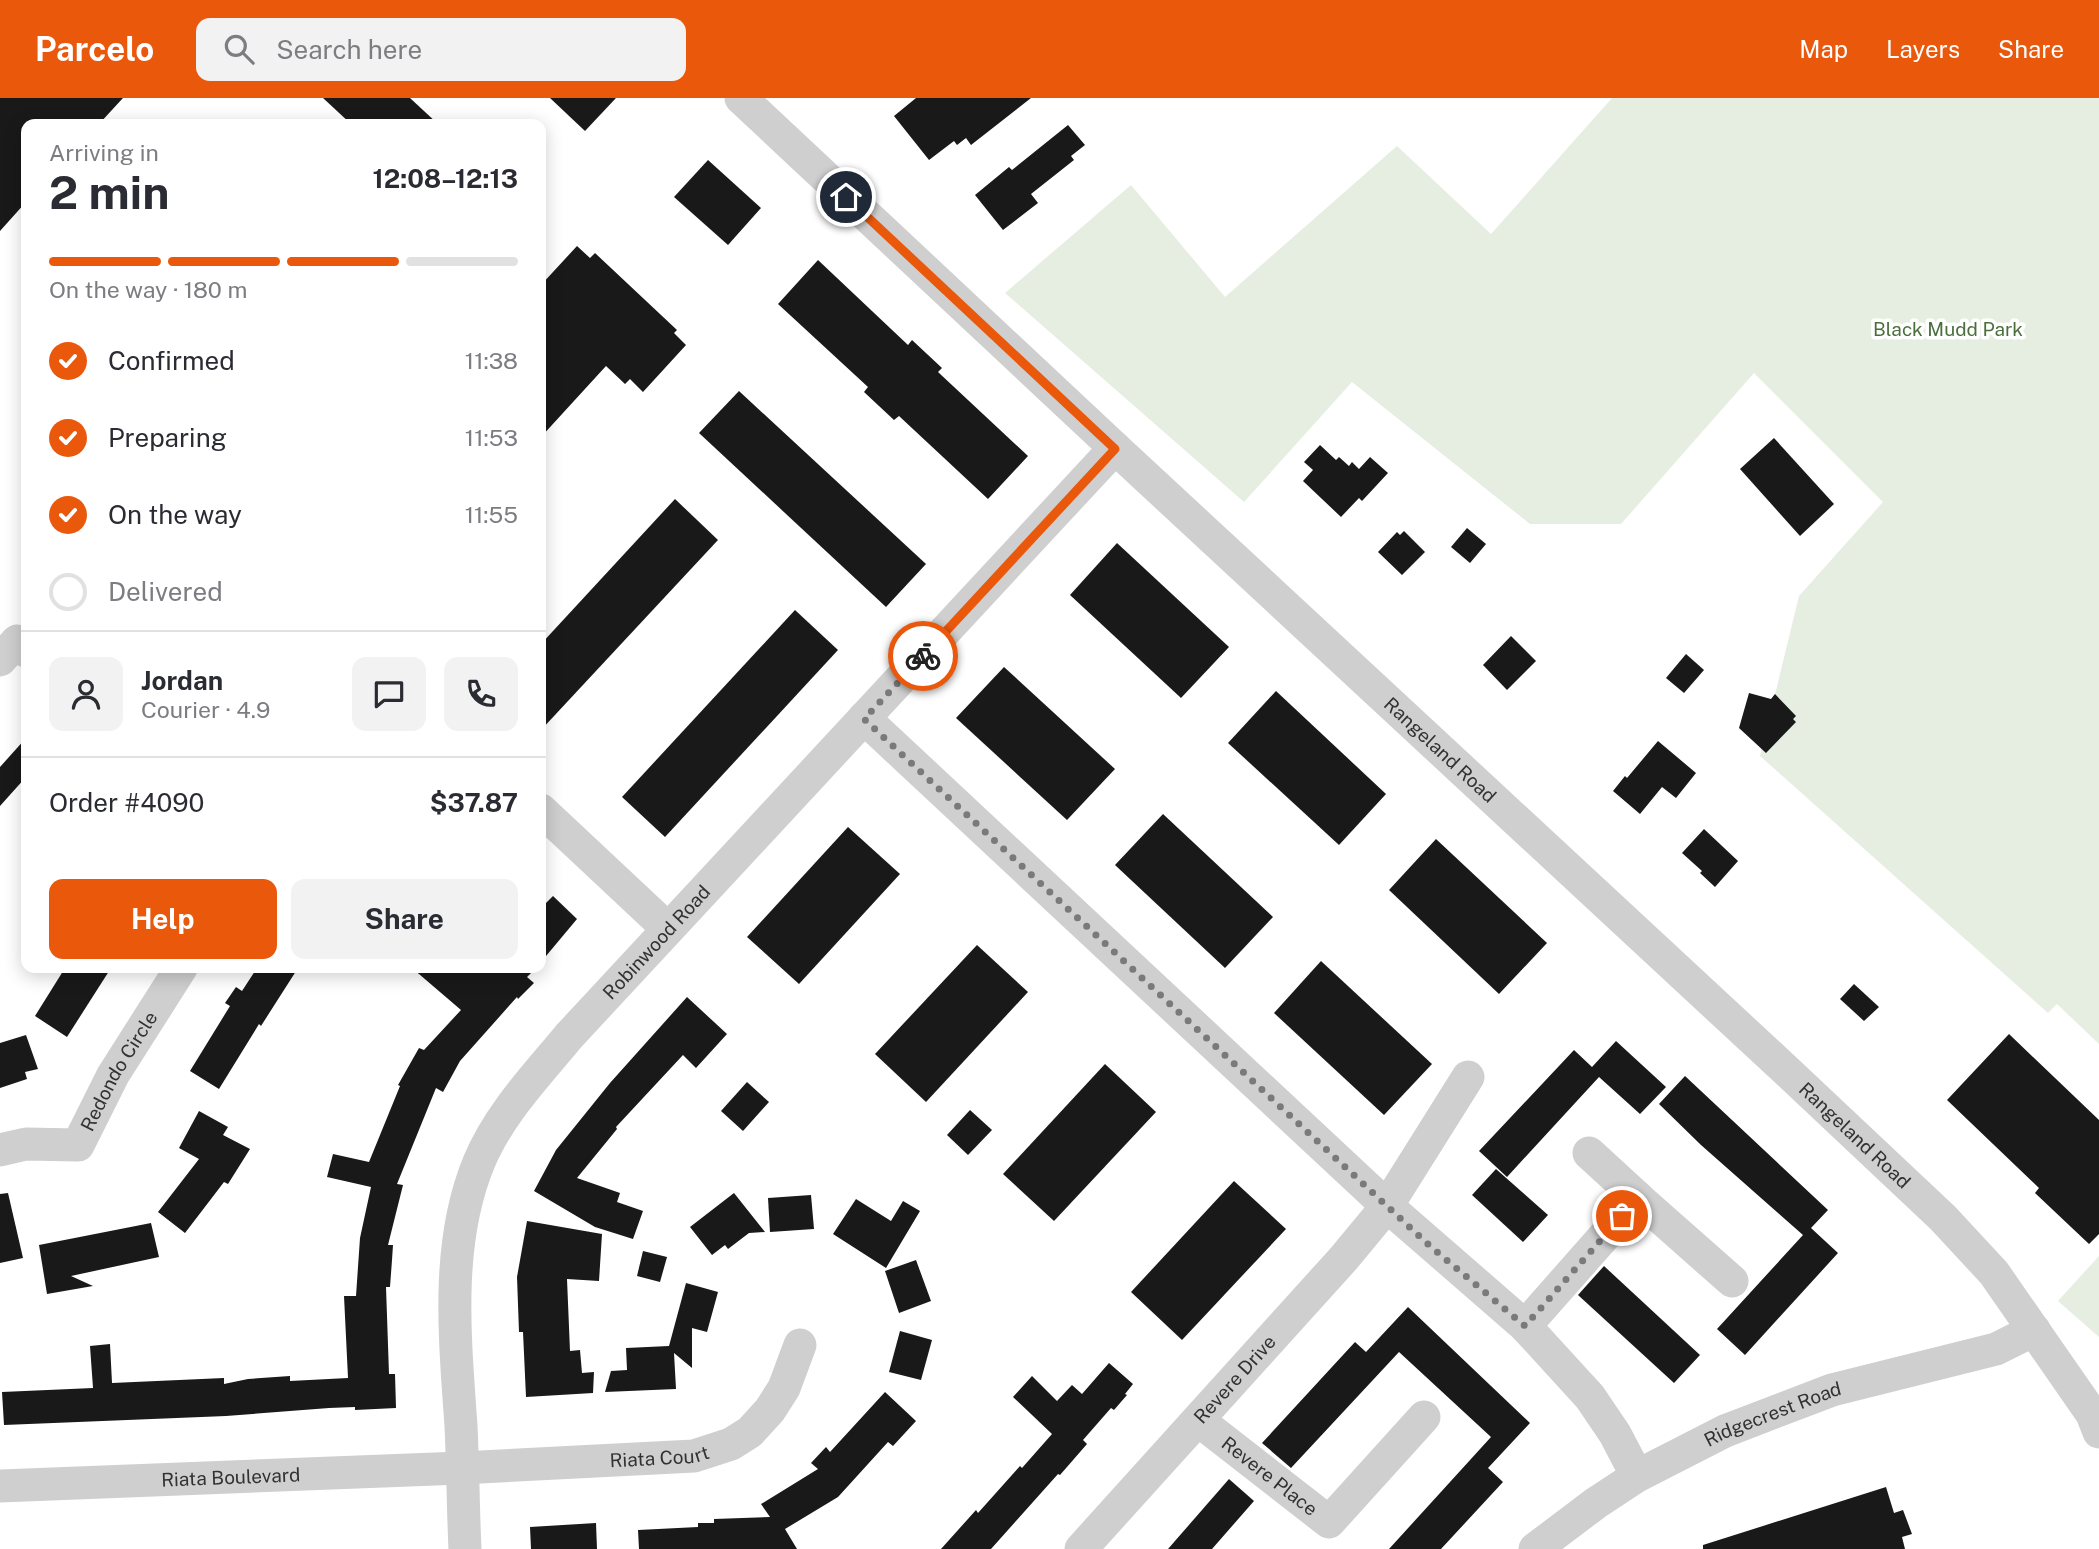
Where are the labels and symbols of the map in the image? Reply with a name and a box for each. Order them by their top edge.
pin [816,167,876,227]
park label: Black Mudd Park [1873,318,2023,340]
courier [888,621,958,691]
street label: Rangeland Road [1380,693,1501,807]
street label: Robinwood Road [598,881,714,1003]
street label: Redondo Circle [76,1007,162,1135]
street label: Rangeland Road [1795,1078,1915,1193]
pin [1592,1186,1652,1246]
street label: Revere Drive [1189,1330,1280,1428]
street label: Ridgecrest Road [1700,1377,1843,1451]
street label: Revere Place [1218,1432,1322,1520]
street label: Riata Court [609,1441,712,1471]
street label: Riata Boulevard [161,1463,301,1491]

